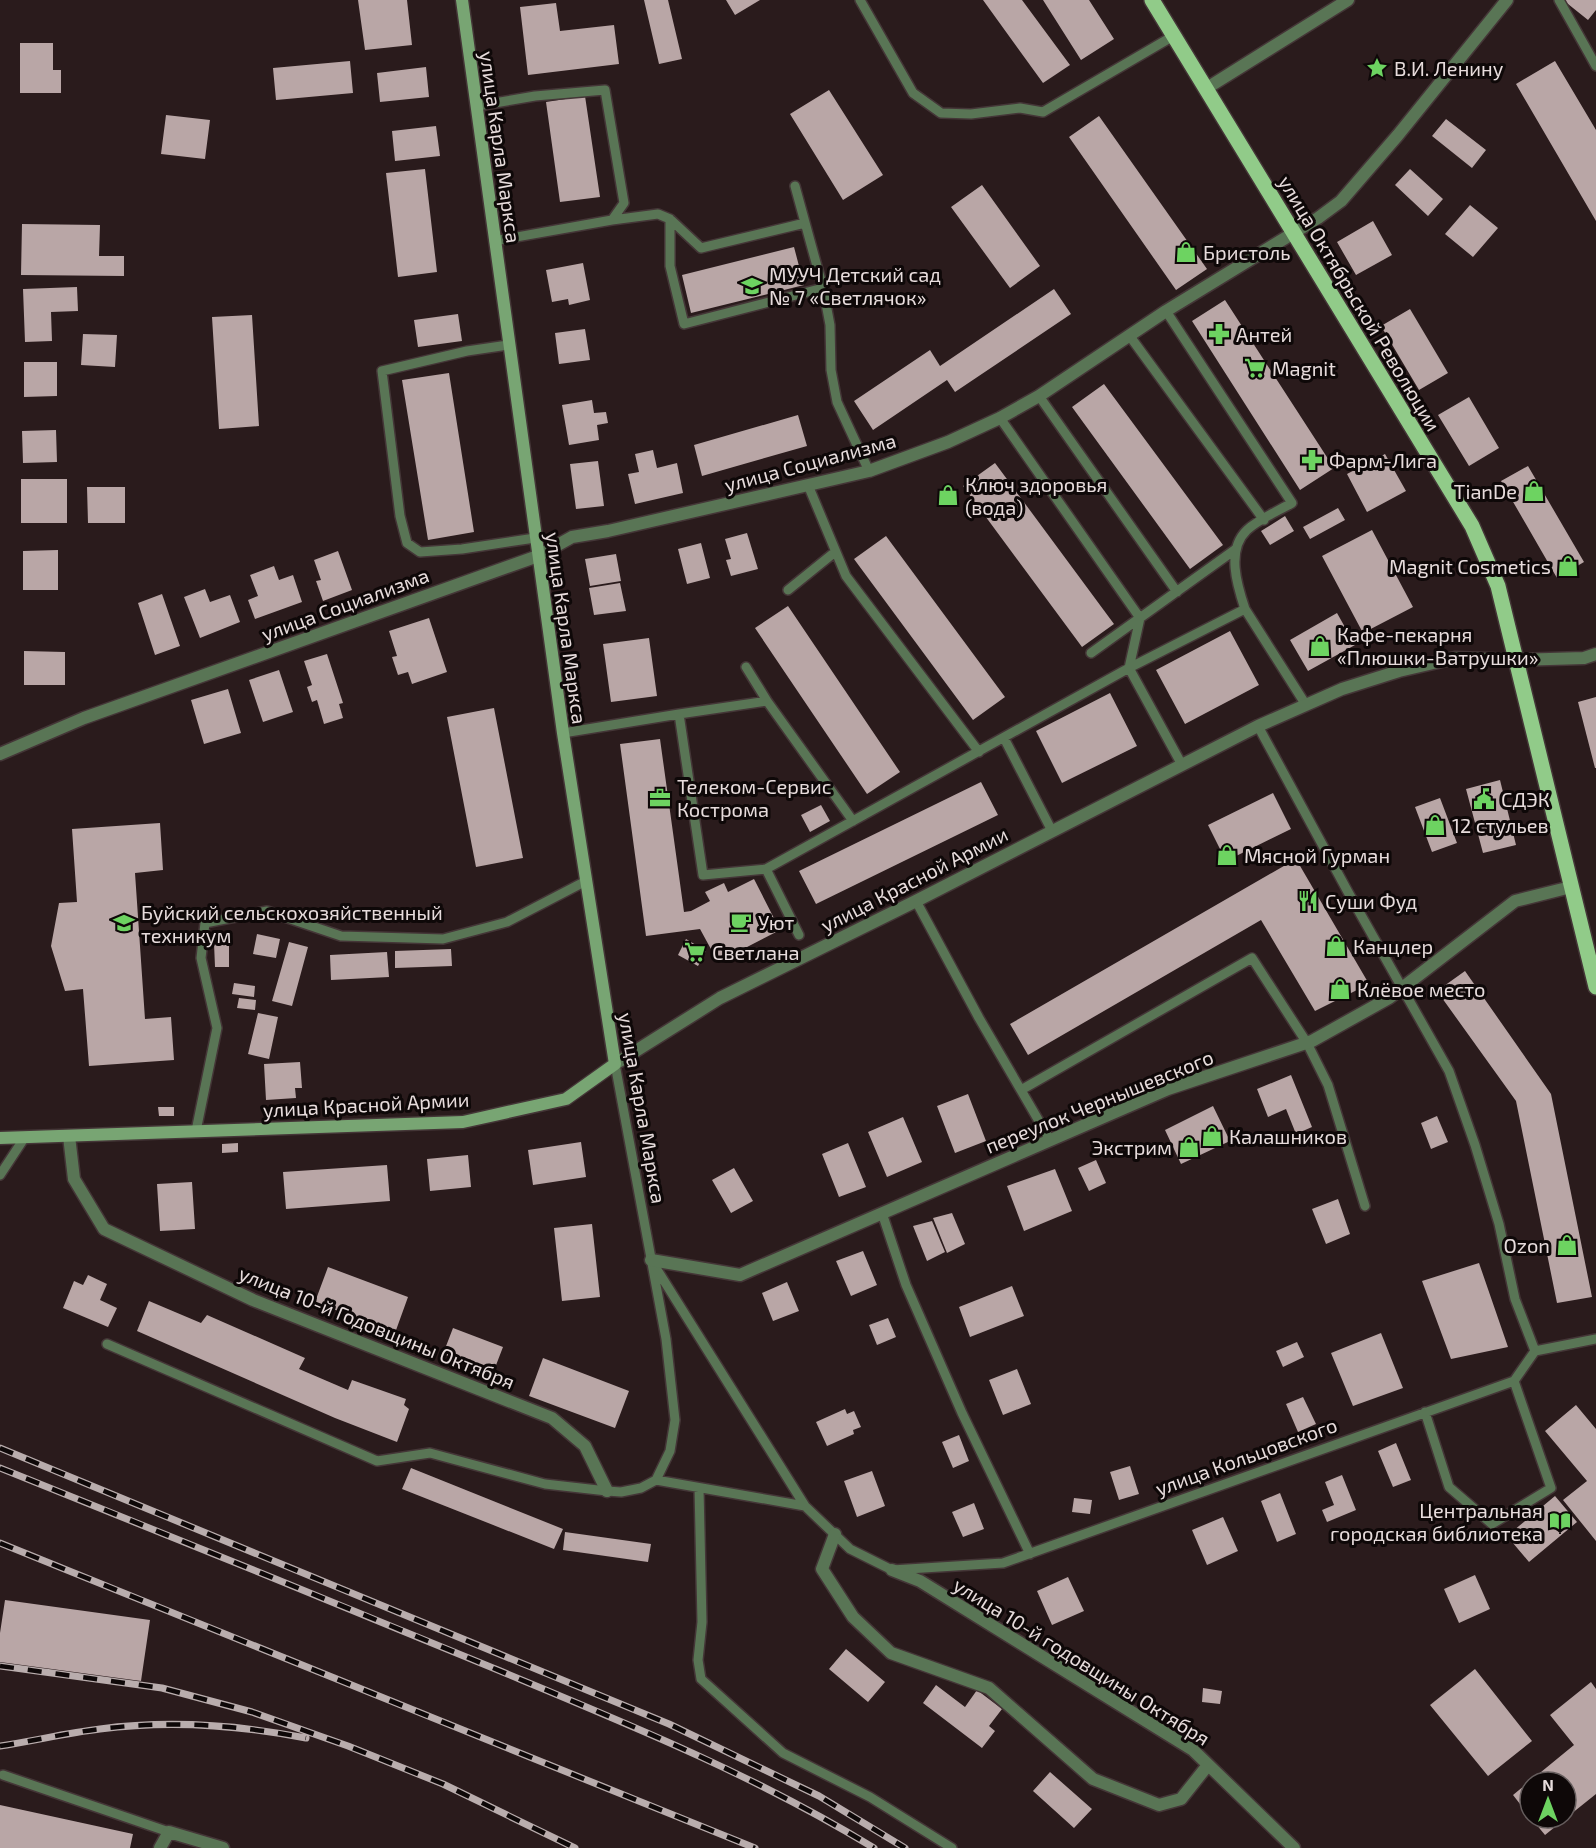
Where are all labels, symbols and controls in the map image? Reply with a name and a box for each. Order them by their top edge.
street label: улица Карла Маркса [475,50,526,245]
place icon: В.И. Ленину [1365,56,1389,80]
place label: В.И. Ленину [1394,56,1504,81]
street label: улица Октябрьской Революции [1273,171,1446,436]
shop icon: Бристоль [1174,240,1198,264]
place label: Бристоль [1203,240,1291,264]
place label: МУУЧ Детский сад № 7 «Светлячок» [769,262,941,309]
school or university icon: МУУЧ Детский сад № 7 «Светлячок» [740,274,764,298]
pharmacy icon: Антей [1207,322,1231,346]
place label: Антей [1236,322,1292,346]
supermarket icon: Magnit [1243,356,1267,380]
place label: Magnit [1272,356,1336,380]
street label: улица Социализма [722,428,899,497]
pharmacy icon: Фарм-Лига [1300,448,1324,472]
place label: Фарм-Лига [1329,448,1437,472]
place label: Ключ здоровья (вода) [965,472,1107,519]
place label: TianDe [1454,479,1517,503]
shop icon: TianDe [1522,479,1546,503]
shop icon: Ключ здоровья (вода) [936,483,960,507]
street label: улица Карла Маркса [541,531,592,726]
place label: Magnit Cosmetics [1389,554,1551,578]
shop icon: Magnit Cosmetics [1556,554,1580,578]
street label: улица Социализма [258,563,432,646]
place label: Кафе-пекарня «Плюшки-Ватрушки» [1337,622,1539,670]
shop icon: Кафе-пекарня «Плюшки-Ватрушки» [1308,634,1332,658]
place label: Телеком-Сервис Кострома [677,774,832,821]
office icon: Телеком-Сервис Кострома [648,786,672,810]
public building icon: СДЭК [1472,787,1496,811]
place label: СДЭК [1501,787,1550,811]
shop icon: 12 стульев [1423,813,1447,837]
place label: 12 стульев [1452,813,1549,838]
street label: улица Красной Армии [816,821,1012,937]
shop icon: Мясной Гурман [1215,843,1239,867]
place label: Мясной Гурман [1244,843,1390,868]
restaurant icon: Суши Фуд [1296,889,1320,913]
place label: Суши Фуд [1325,889,1417,914]
place label: Буйский сельскохозяйственный техникум [141,900,443,948]
cafe icon: Уют [729,910,753,934]
place label: Уют [758,910,795,934]
school or university icon: Буйский сельскохозяйственный техникум [112,911,136,935]
shop icon: Канцлер [1324,934,1348,958]
place label: Канцлер [1353,934,1433,958]
supermarket icon: Светлана [683,940,707,964]
place label: Светлана [712,940,800,964]
shop icon: Клёвое место [1328,977,1352,1001]
place label: Клёвое место [1357,977,1485,1001]
street label: улица Карла Маркса [613,1011,672,1206]
street label: переулок Чернышевского [981,1044,1217,1159]
street label: улица Красной Армии [262,1087,470,1122]
shop icon: Калашников [1200,1124,1224,1148]
place label: Калашников [1229,1124,1347,1148]
place label: Экстрим [1092,1135,1172,1159]
shop icon: Экстрим [1177,1135,1201,1159]
place label: Ozon [1503,1233,1550,1257]
shop icon: Ozon [1555,1233,1579,1257]
street label: улица 10-й Годовщины Октября [235,1260,519,1394]
street label: улица Кольцовского [1152,1412,1341,1501]
place label: Центральная городская библиотека [1330,1498,1543,1545]
library icon: Центральная городская библиотека [1548,1509,1572,1533]
street label: улица 10-й годовщины Октября [949,1572,1215,1751]
north arrow [1518,1770,1578,1830]
text: N [1542,1775,1554,1794]

